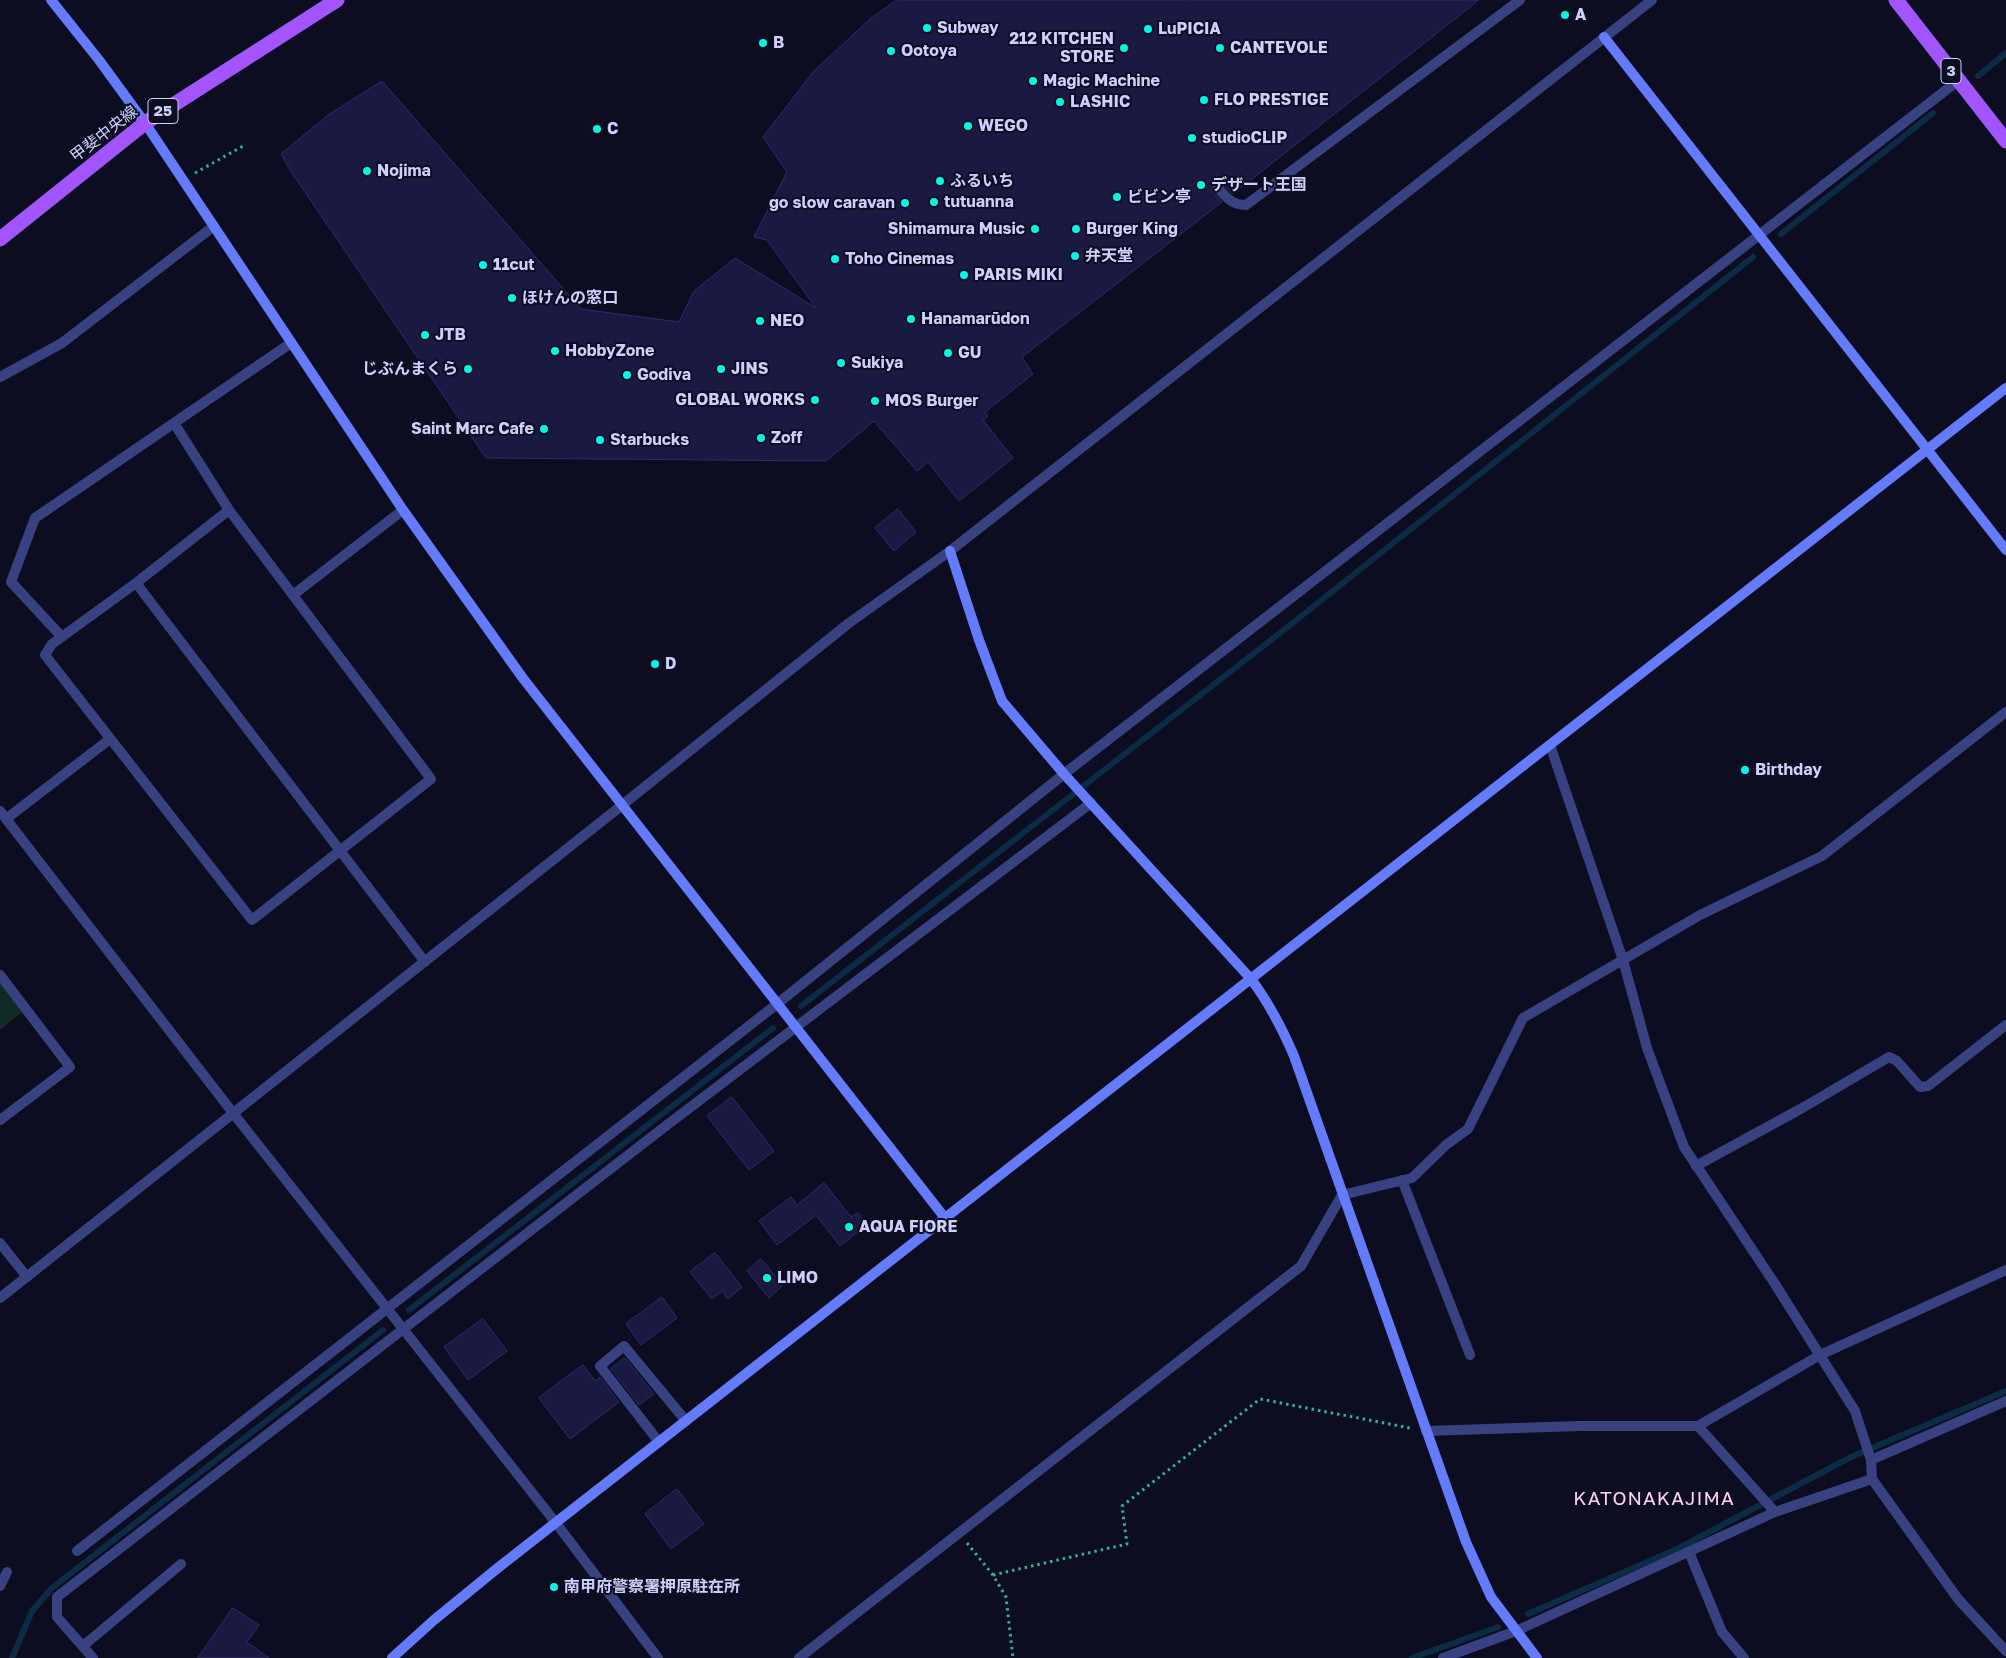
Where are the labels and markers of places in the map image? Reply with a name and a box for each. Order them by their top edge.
place label: A [1575,5,1586,25]
marker: A [1559,9,1571,21]
place label: Subway [937,18,999,38]
place label: LuPICIA [1158,19,1221,39]
marker: Subway [921,22,933,34]
marker: LuPICIA [1142,23,1154,35]
place label: 212 KITCHEN STORE [1009,29,1114,67]
place label: B [773,33,784,53]
marker: B [757,37,769,49]
place label: CANTEVOLE [1230,38,1328,58]
place label: Ootoya [901,41,957,61]
marker: 212 KITCHEN STORE [1118,42,1130,54]
marker: CANTEVOLE [1214,42,1226,54]
marker: Ootoya [885,45,897,57]
place label: Magic Machine [1043,71,1160,91]
marker: Magic Machine [1027,75,1039,87]
place label: FLO PRESTIGE [1214,90,1329,110]
place label: LASHIC [1070,92,1130,112]
marker: FLO PRESTIGE [1198,94,1210,106]
marker: LASHIC [1054,96,1066,108]
place label: WEGO [978,116,1028,136]
place label: C [607,119,618,139]
marker: WEGO [962,120,974,132]
marker: C [591,123,603,135]
place label: studioCLIP [1202,128,1287,148]
marker: studioCLIP [1186,132,1198,144]
place label: Nojima [377,161,431,181]
marker: Nojima [361,165,373,177]
place label: ふるいち [950,171,1014,191]
marker: ふるいち [934,175,946,187]
place label: デザート王国 [1211,175,1307,195]
marker: デザート王国 [1195,179,1207,191]
place label: ビビン亭 [1127,187,1191,207]
marker: ビビン亭 [1111,191,1123,203]
place label: tutuanna [944,192,1014,212]
place label: go slow caravan [769,193,895,213]
marker: tutuanna [928,196,940,208]
marker: go slow caravan [899,197,911,209]
place label: Shimamura Music [888,219,1025,239]
place label: Burger King [1086,219,1178,239]
marker: Shimamura Music [1029,223,1041,235]
marker: Burger King [1070,223,1082,235]
place label: 弁天堂 [1085,246,1133,266]
place label: Toho Cinemas [845,249,954,269]
marker: 弁天堂 [1069,250,1081,262]
marker: Toho Cinemas [829,253,841,265]
place label: 11cut [493,255,535,275]
marker: 11cut [477,259,489,271]
place label: PARIS MIKI [974,265,1063,285]
marker: PARIS MIKI [958,269,970,281]
place label: ほけんの窓口 [522,288,618,308]
marker: ほけんの窓口 [506,292,518,304]
place label: Hanamarūdon [921,309,1030,329]
place label: NEO [770,311,804,331]
marker: Hanamarūdon [905,313,917,325]
marker: NEO [754,315,766,327]
place label: JTB [435,325,466,345]
marker: JTB [419,329,431,341]
place label: HobbyZone [565,341,654,361]
place label: GU [958,343,981,363]
marker: HobbyZone [549,345,561,357]
marker: GU [942,347,954,359]
place label: Sukiya [851,353,903,373]
marker: Sukiya [835,357,847,369]
place label: じぶんまくら [362,359,458,379]
place label: JINS [731,359,768,379]
marker: じぶんまくら [462,363,474,375]
marker: JINS [715,363,727,375]
place label: Godiva [637,365,691,385]
marker: Godiva [621,369,633,381]
place label: GLOBAL WORKS [675,390,805,410]
place label: MOS Burger [885,391,979,411]
marker: GLOBAL WORKS [809,394,821,406]
marker: MOS Burger [869,395,881,407]
place label: Saint Marc Cafe [411,419,534,439]
marker: Saint Marc Cafe [538,423,550,435]
place label: Zoff [771,428,802,448]
place label: Starbucks [610,430,689,450]
marker: Zoff [755,432,767,444]
marker: Starbucks [594,434,606,446]
place label: D [665,654,676,674]
marker: D [649,658,661,670]
place label: Birthday [1755,760,1822,780]
marker: Birthday [1739,764,1751,776]
place label: AQUA FIORE [859,1217,957,1237]
marker: AQUA FIORE [843,1221,855,1233]
place label: LIMO [777,1268,818,1288]
marker: LIMO [761,1272,773,1284]
place label: 南甲府警察署押原駐在所 [564,1577,740,1597]
marker: 南甲府警察署押原駐在所 [548,1581,560,1593]

